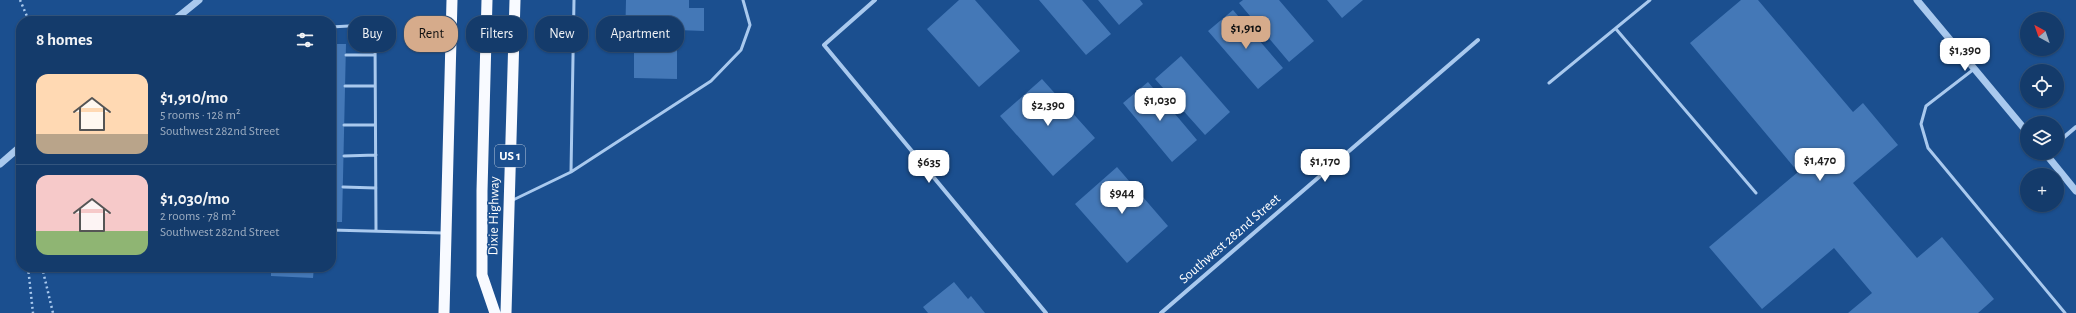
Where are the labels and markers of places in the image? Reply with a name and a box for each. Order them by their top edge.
pin: $1,910 [1213,16,1279,50]
pin: $1,390 [1932,38,1998,72]
pin: $1,030 [1127,88,1193,122]
pin: $2,390 [1015,93,1081,127]
pin: $1,470 [1787,148,1853,182]
pin: $1,170 [1292,149,1358,183]
pin: $635 [905,150,953,184]
pin: $944 [1098,181,1146,215]

